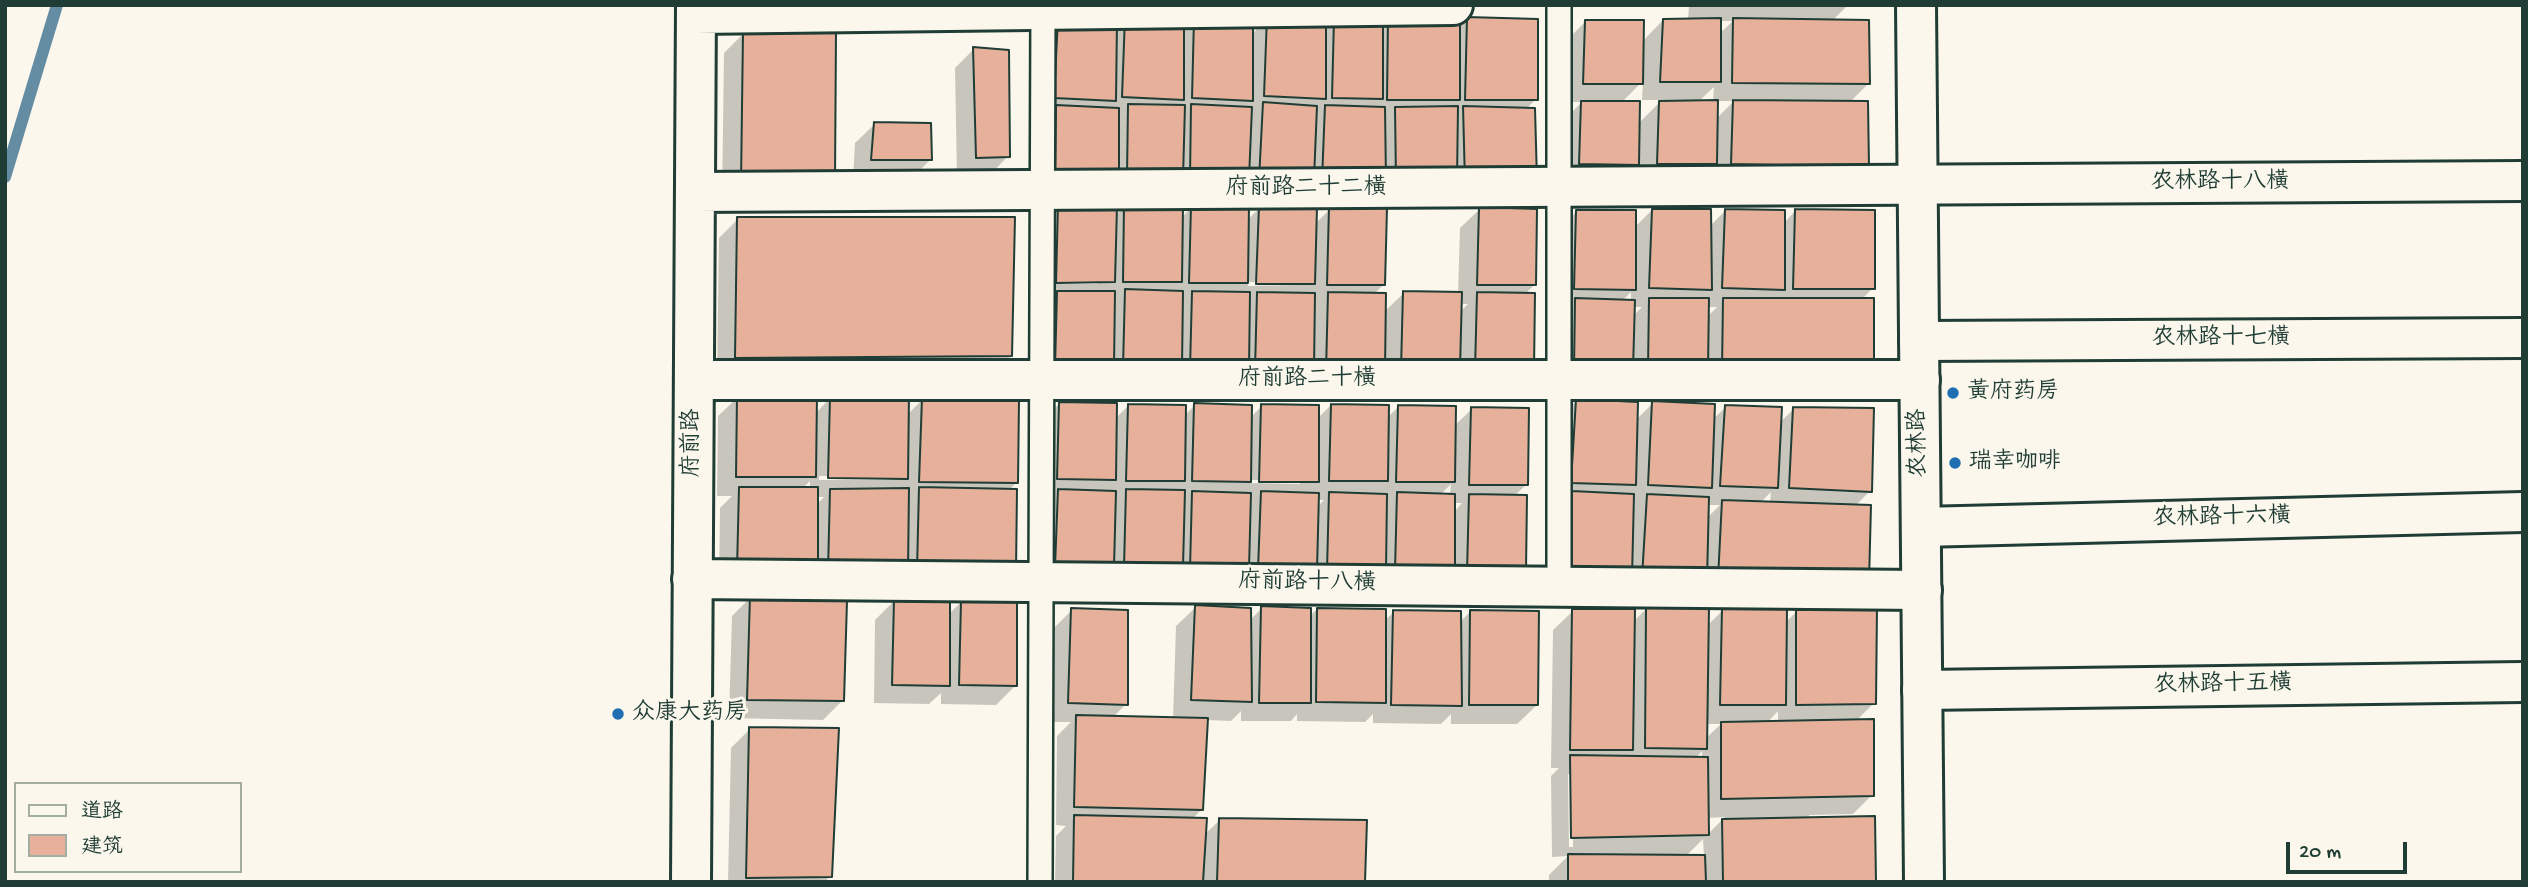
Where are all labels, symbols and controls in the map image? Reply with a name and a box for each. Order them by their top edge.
street label: 农林路十八横 [2151,169,2289,197]
street label: 府前路二十二横 [1226,175,1386,203]
street label: 农林路十七横 [2152,325,2290,353]
street label: 府前路二十横 [1238,366,1376,394]
place label: 黄府药房 [1967,379,2059,407]
marker: 黄府药房 [1945,385,1961,401]
street label: 农林路 [1906,408,1934,478]
street label: 府前路 [679,409,707,477]
place label: 瑞幸咖啡 [1969,449,2061,477]
marker: 瑞幸咖啡 [1947,455,1963,471]
street label: 农林路十六横 [2153,504,2291,534]
street label: 府前路十八横 [1238,569,1376,599]
street label: 农林路十五横 [2154,671,2292,701]
place label: 众康大药房 [632,700,747,728]
marker: 众康大药房 [610,706,626,722]
legend [14,782,242,873]
text: 道路 [81,801,123,826]
scale bar [2290,828,2411,872]
text: 建筑 [81,836,123,861]
text: 20 m [2299,841,2341,866]

